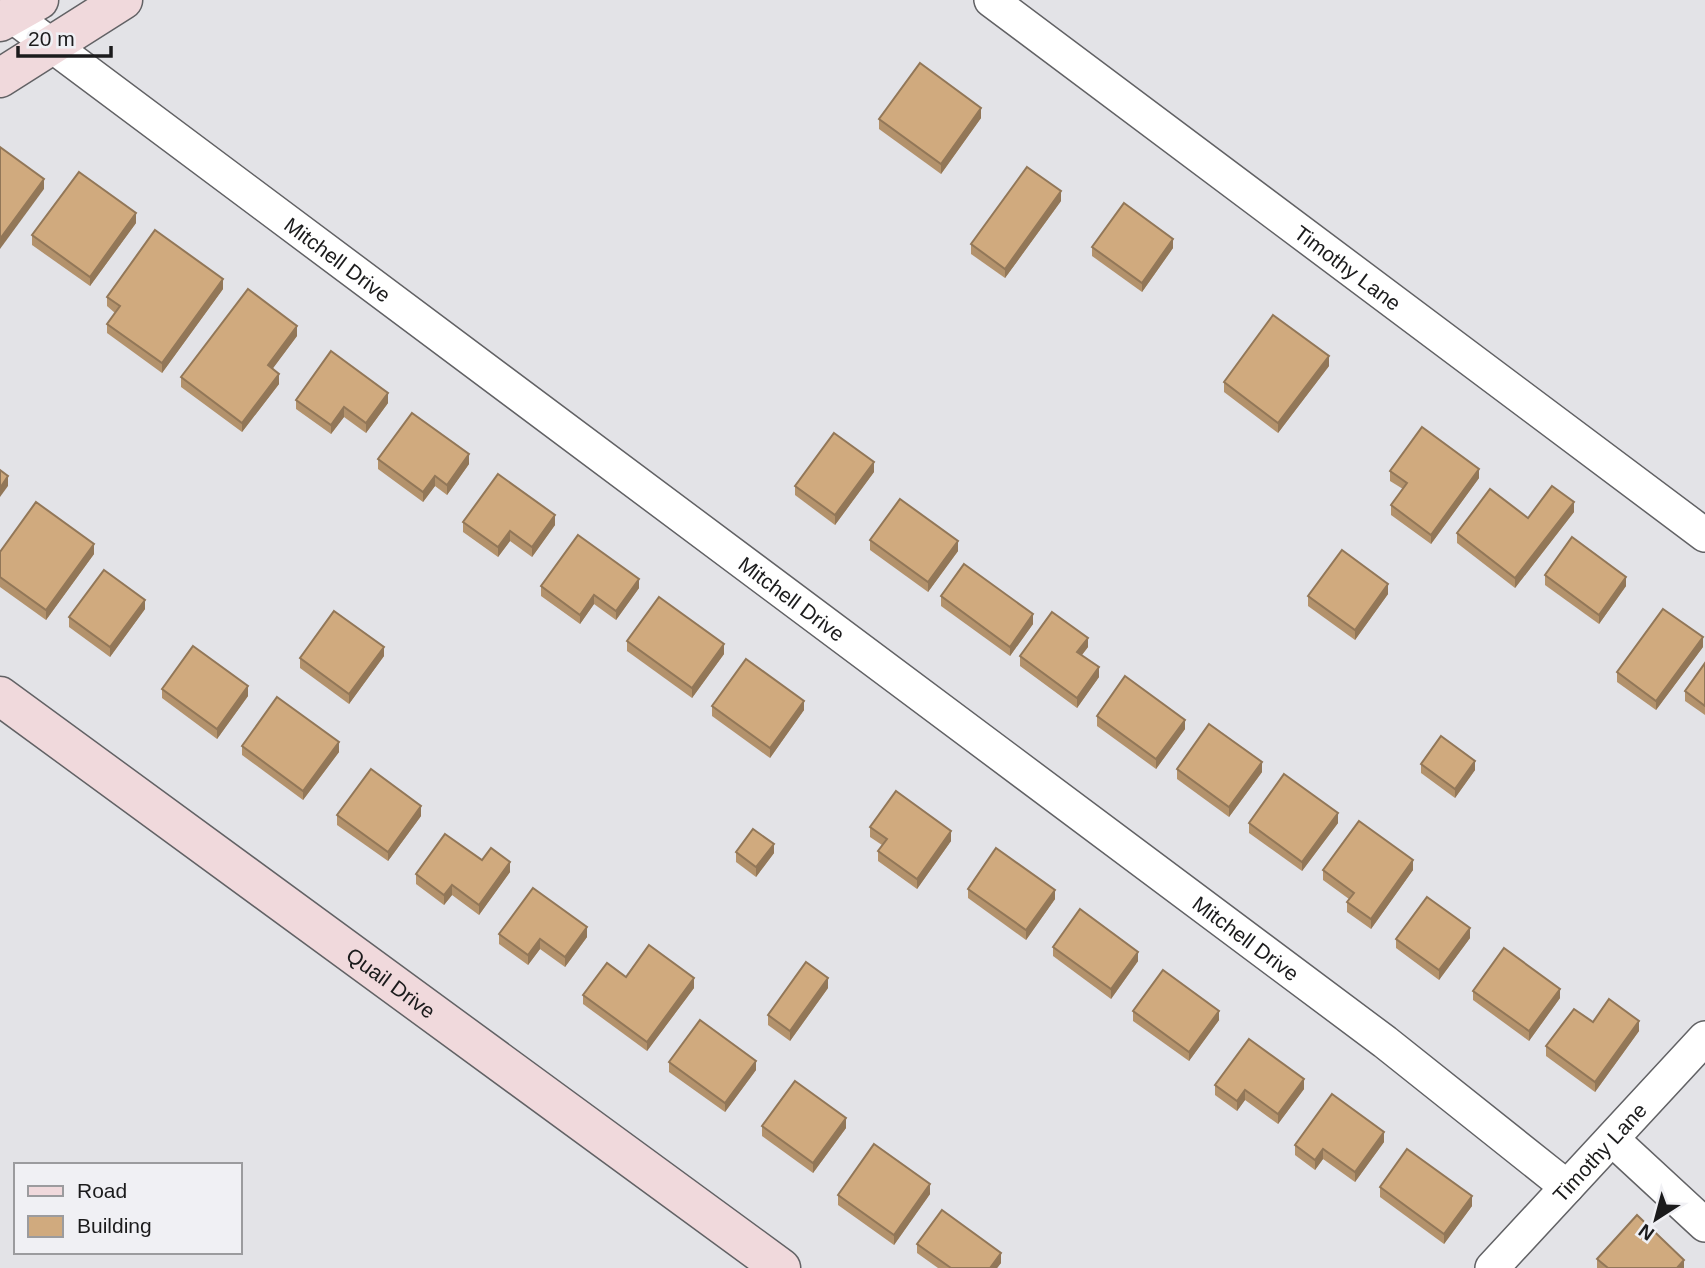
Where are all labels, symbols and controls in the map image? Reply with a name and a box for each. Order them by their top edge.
scale bar [18,14,110,58]
text: 20 m [28,27,75,50]
street label: Mitchell Drive [280,212,395,306]
street label: Timothy Lane [1290,220,1405,315]
street label: Mitchell Drive [735,552,849,646]
street label: Mitchell Drive [1189,891,1303,985]
street label: Quail Drive [343,943,440,1023]
street label: Timothy Lane [1548,1098,1651,1206]
legend [14,1163,242,1254]
text: Road [77,1179,127,1202]
north arrow [1621,1184,1691,1254]
text: Building [77,1214,152,1237]
text: N [1635,1220,1658,1245]

